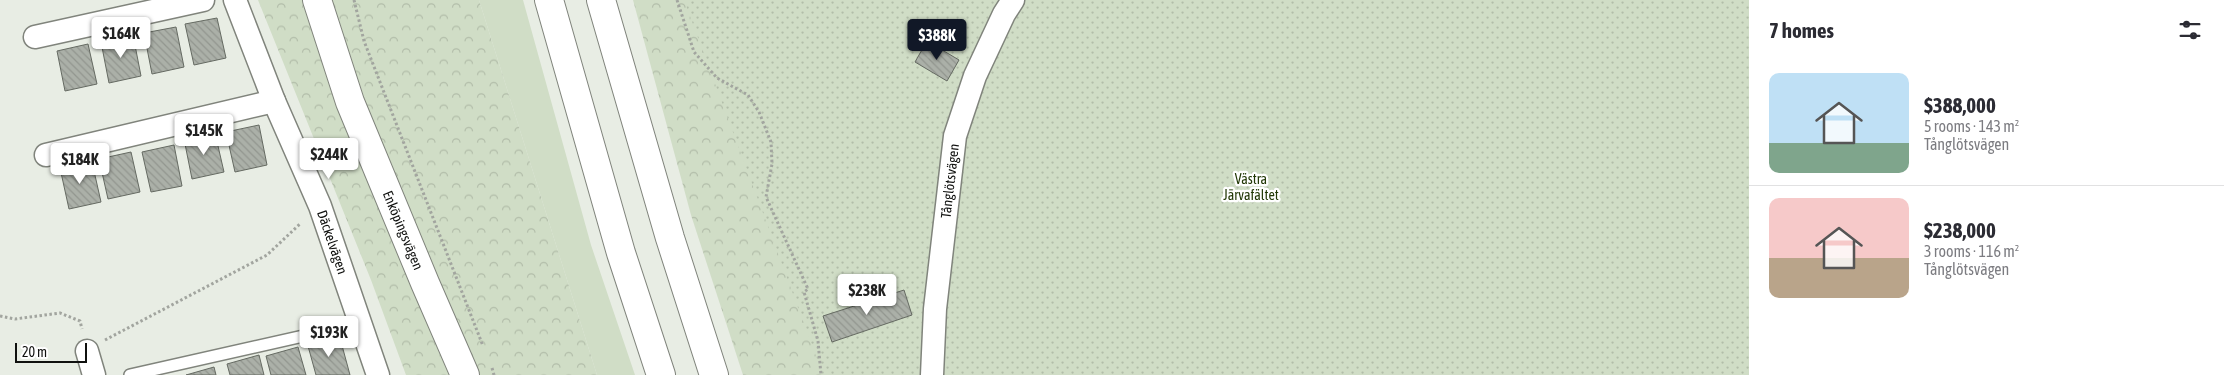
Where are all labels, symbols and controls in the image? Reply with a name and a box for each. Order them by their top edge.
icon: filters [2176,16,2204,44]
pin: $164K [86,17,156,59]
pin: $388K [902,18,972,61]
text: 7 homes [1769,18,1834,42]
text: $164K [102,24,140,42]
text: $388K [918,26,956,44]
icon: home [1809,93,1869,153]
text: $388,000 [1924,93,1996,117]
pin: $145K [169,114,239,156]
text: 5 rooms · 143 m² [1924,117,2019,135]
text: $145K [185,121,223,139]
text: Tånglötsvägen [1924,135,2009,153]
pin: $244K [294,138,364,180]
pin: $184K [45,142,115,185]
street label: Tånglötsvägen [938,143,962,219]
text: $244K [310,145,348,163]
text: $184K [61,150,99,168]
park label: Västra Järvafältet [1223,171,1279,203]
street label: Enköpingsvägen [380,188,427,272]
street label: Däckelvägen [314,208,351,276]
icon: home [1809,218,1869,278]
text: $238,000 [1924,218,1996,242]
text: 3 rooms · 116 m² [1924,242,2019,260]
text: Tånglötsvägen [1924,260,2009,278]
pin: $238K [832,274,902,316]
text: $238K [848,281,886,299]
pin: $193K [294,316,364,358]
text: $193K [310,323,348,341]
scale bar [15,340,88,363]
text: 20 m [22,344,47,360]

